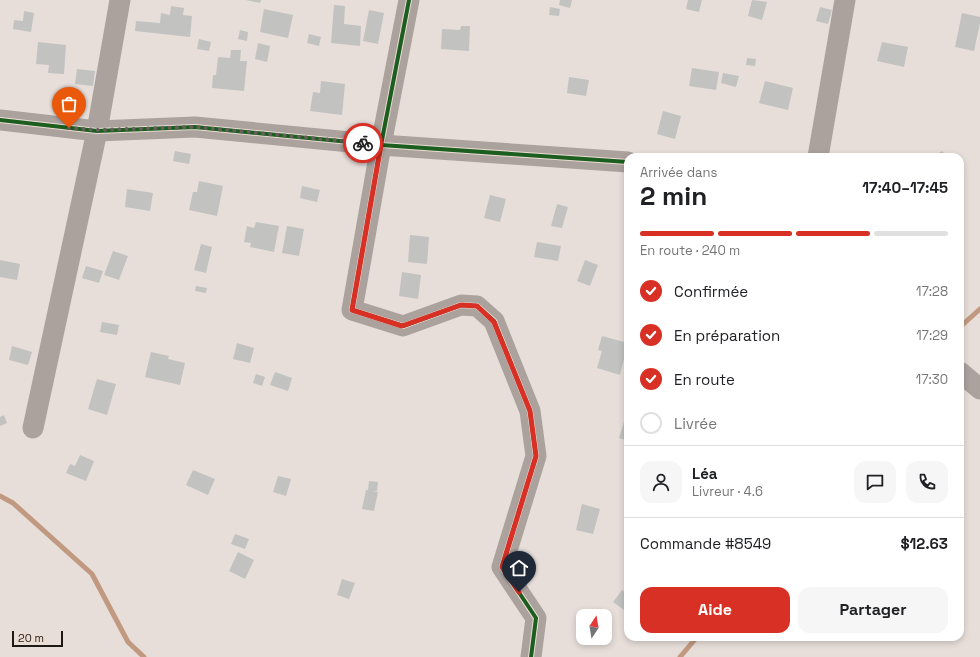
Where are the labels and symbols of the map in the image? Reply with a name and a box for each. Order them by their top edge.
pin [52,87,86,128]
courier [343,123,383,163]
pin [502,551,536,592]
north arrow [576,609,612,645]
scale bar [12,629,63,648]

